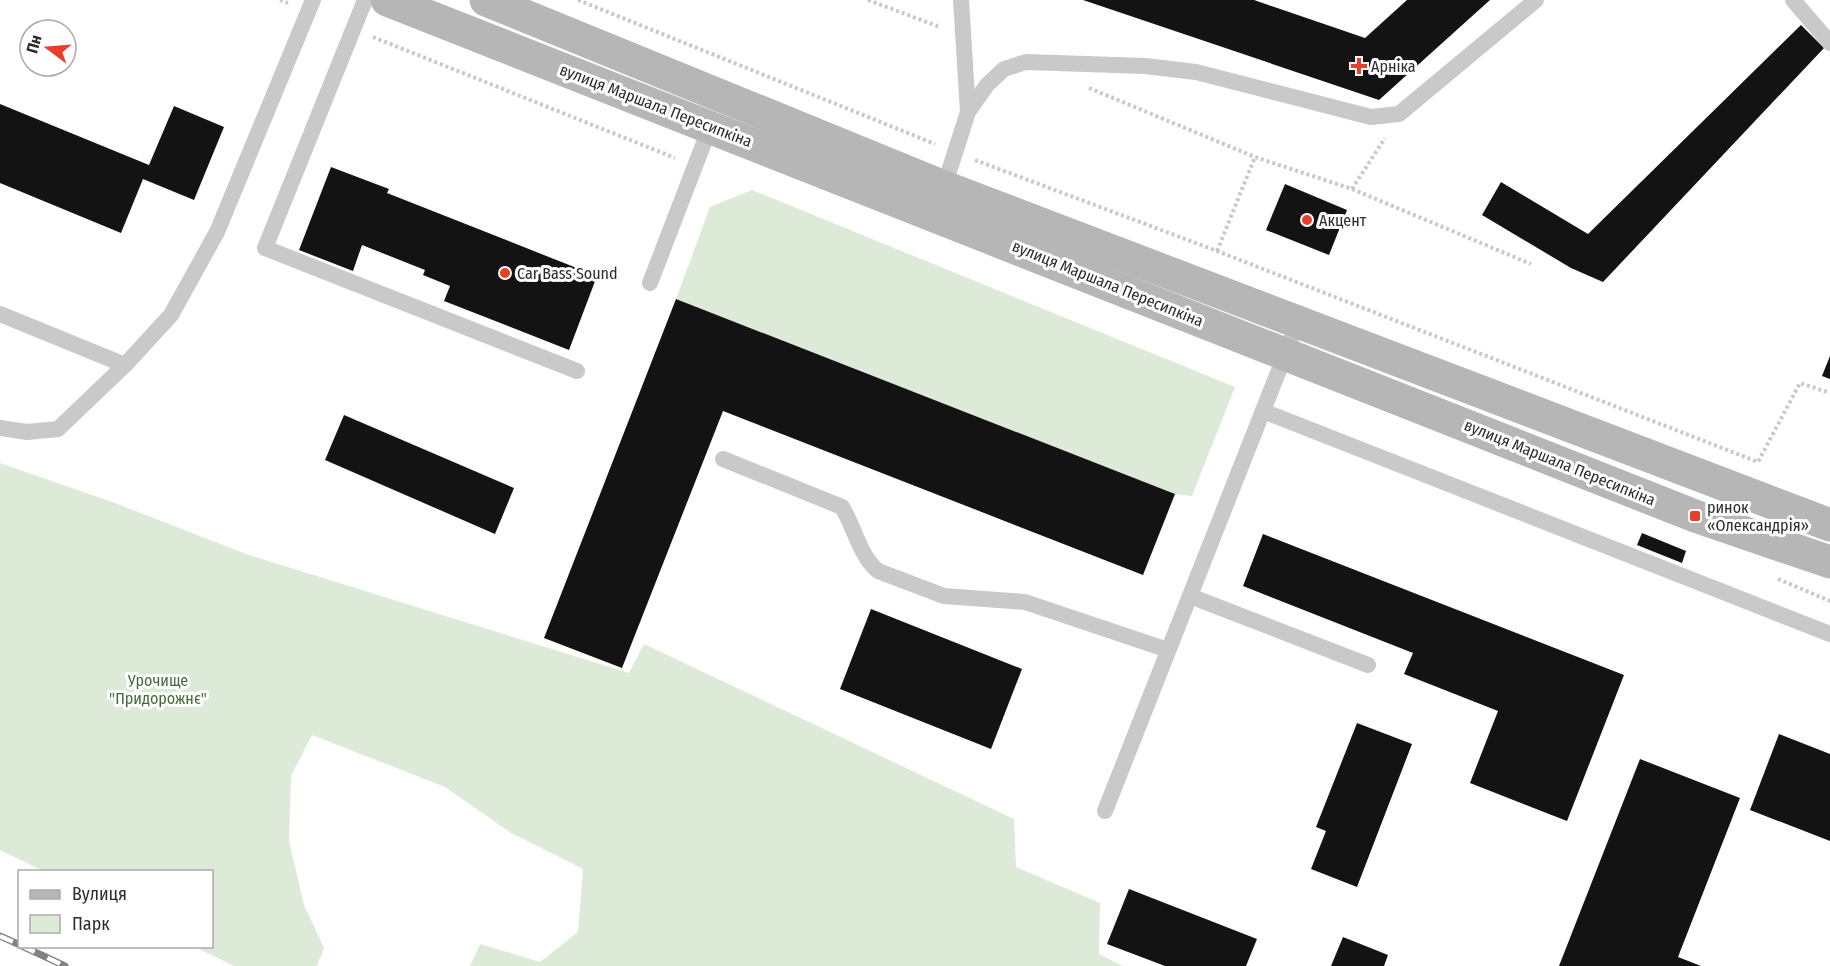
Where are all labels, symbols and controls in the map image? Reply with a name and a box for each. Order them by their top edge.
north arrow [18,18,78,78]
text: Пн [22,33,46,55]
place label: Арніка [1371,57,1416,76]
marker: Арніка [1352,59,1366,73]
street label: вулиця Маршала Пересипкіна [557,60,755,151]
place label: Акцент [1319,211,1367,230]
marker: Акцент [1300,213,1314,227]
street label: вулиця Маршала Пересипкіна [1010,236,1206,331]
place label: Car Bass Sound [517,264,618,283]
marker: Car Bass Sound [498,266,512,280]
street label: вулиця Маршала Пересипкіна [1462,415,1658,510]
place label: ринок «Олександрія» [1707,498,1809,535]
marker: ринок «Олександрія» [1688,509,1702,523]
park label: Урочище "Придорожнє" [109,671,207,708]
legend [18,870,213,948]
text: Вулиця [72,883,127,905]
text: Парк [72,913,110,935]

